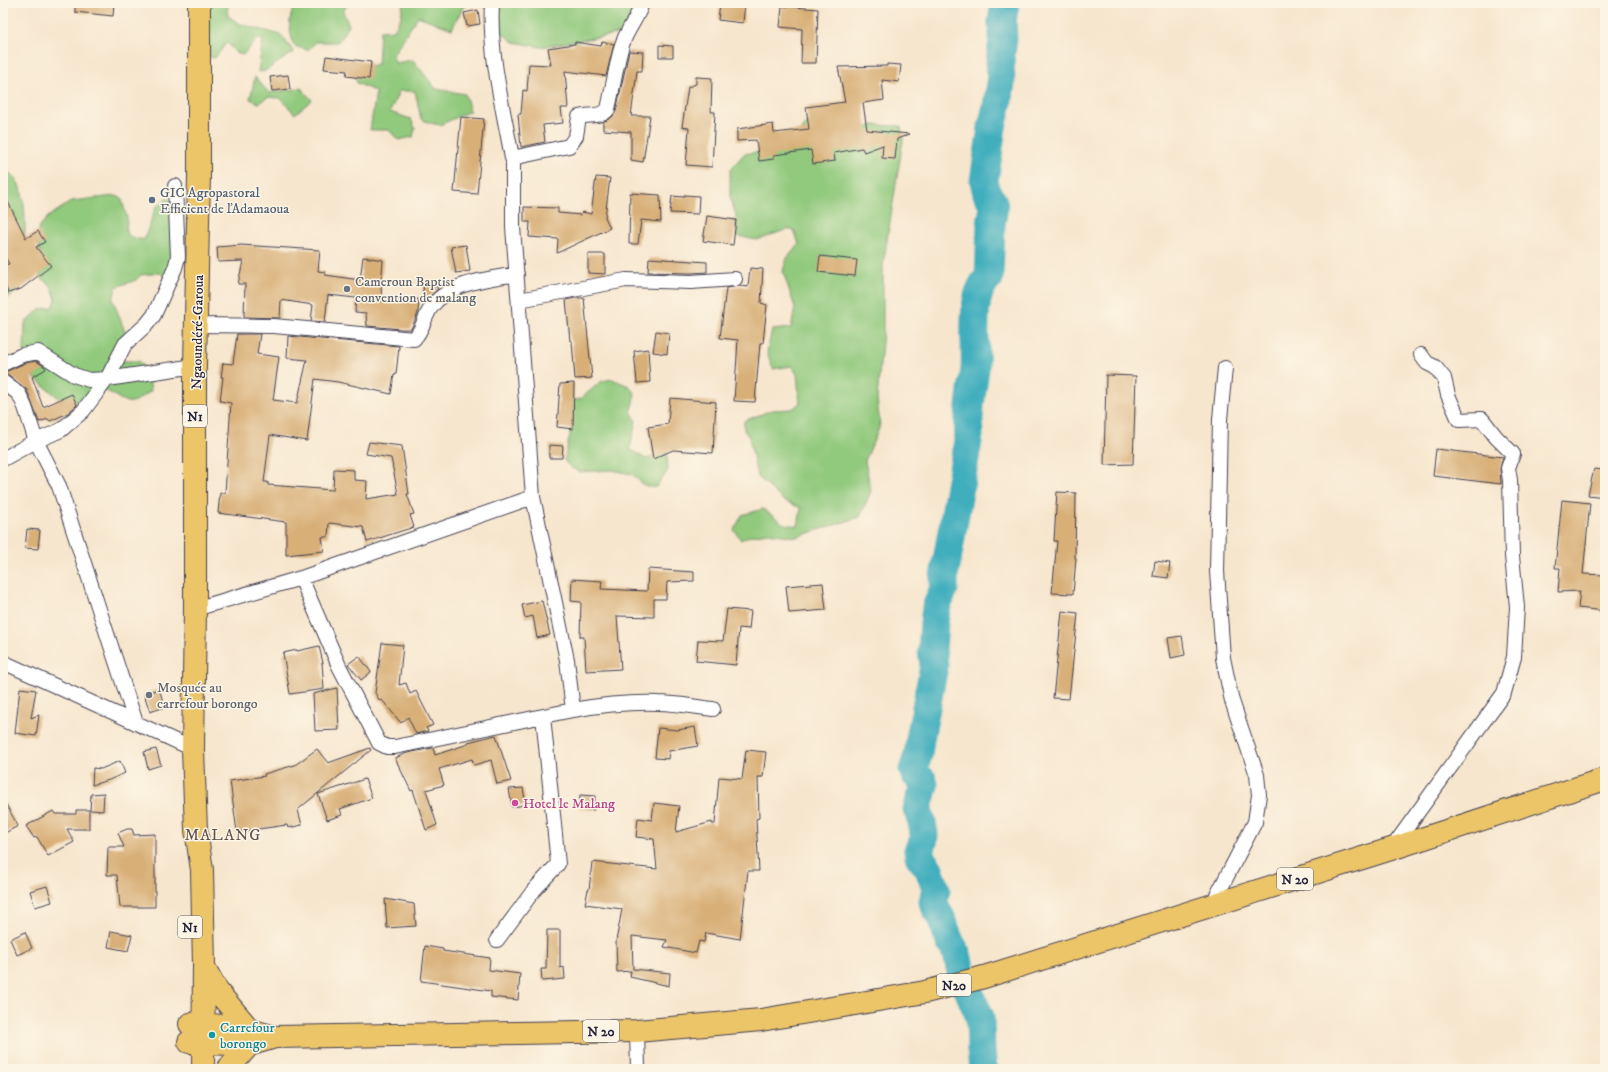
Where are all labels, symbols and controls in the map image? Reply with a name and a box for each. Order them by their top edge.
place label: GIC Agropastoral Efficient de ľAdamaoua [160,184,289,218]
marker: GIC Agropastoral Efficient de ľAdamaoua [147,195,157,205]
place label: Cameroun Baptist convention de malang [355,273,476,307]
street label: Ngaoundéré-Garoua [188,274,208,390]
marker: Cameroun Baptist convention de malang [342,284,352,294]
road number: N1 [183,405,207,427]
place label: Mosquée au carrefour borongo [157,679,258,713]
marker: Mosquée au carrefour borongo [144,690,154,700]
place label: Hotel le Malang [523,795,615,813]
marker: Hotel le Malang [510,798,520,808]
district label: MALANG [185,825,261,845]
road number: N 20 [1277,868,1313,890]
road number: N1 [178,916,202,938]
road number: N20 [937,974,971,996]
place label: Carrefour borongo [220,1019,275,1053]
road number: N 20 [583,1020,619,1042]
marker: Carrefour borongo [207,1030,217,1040]

